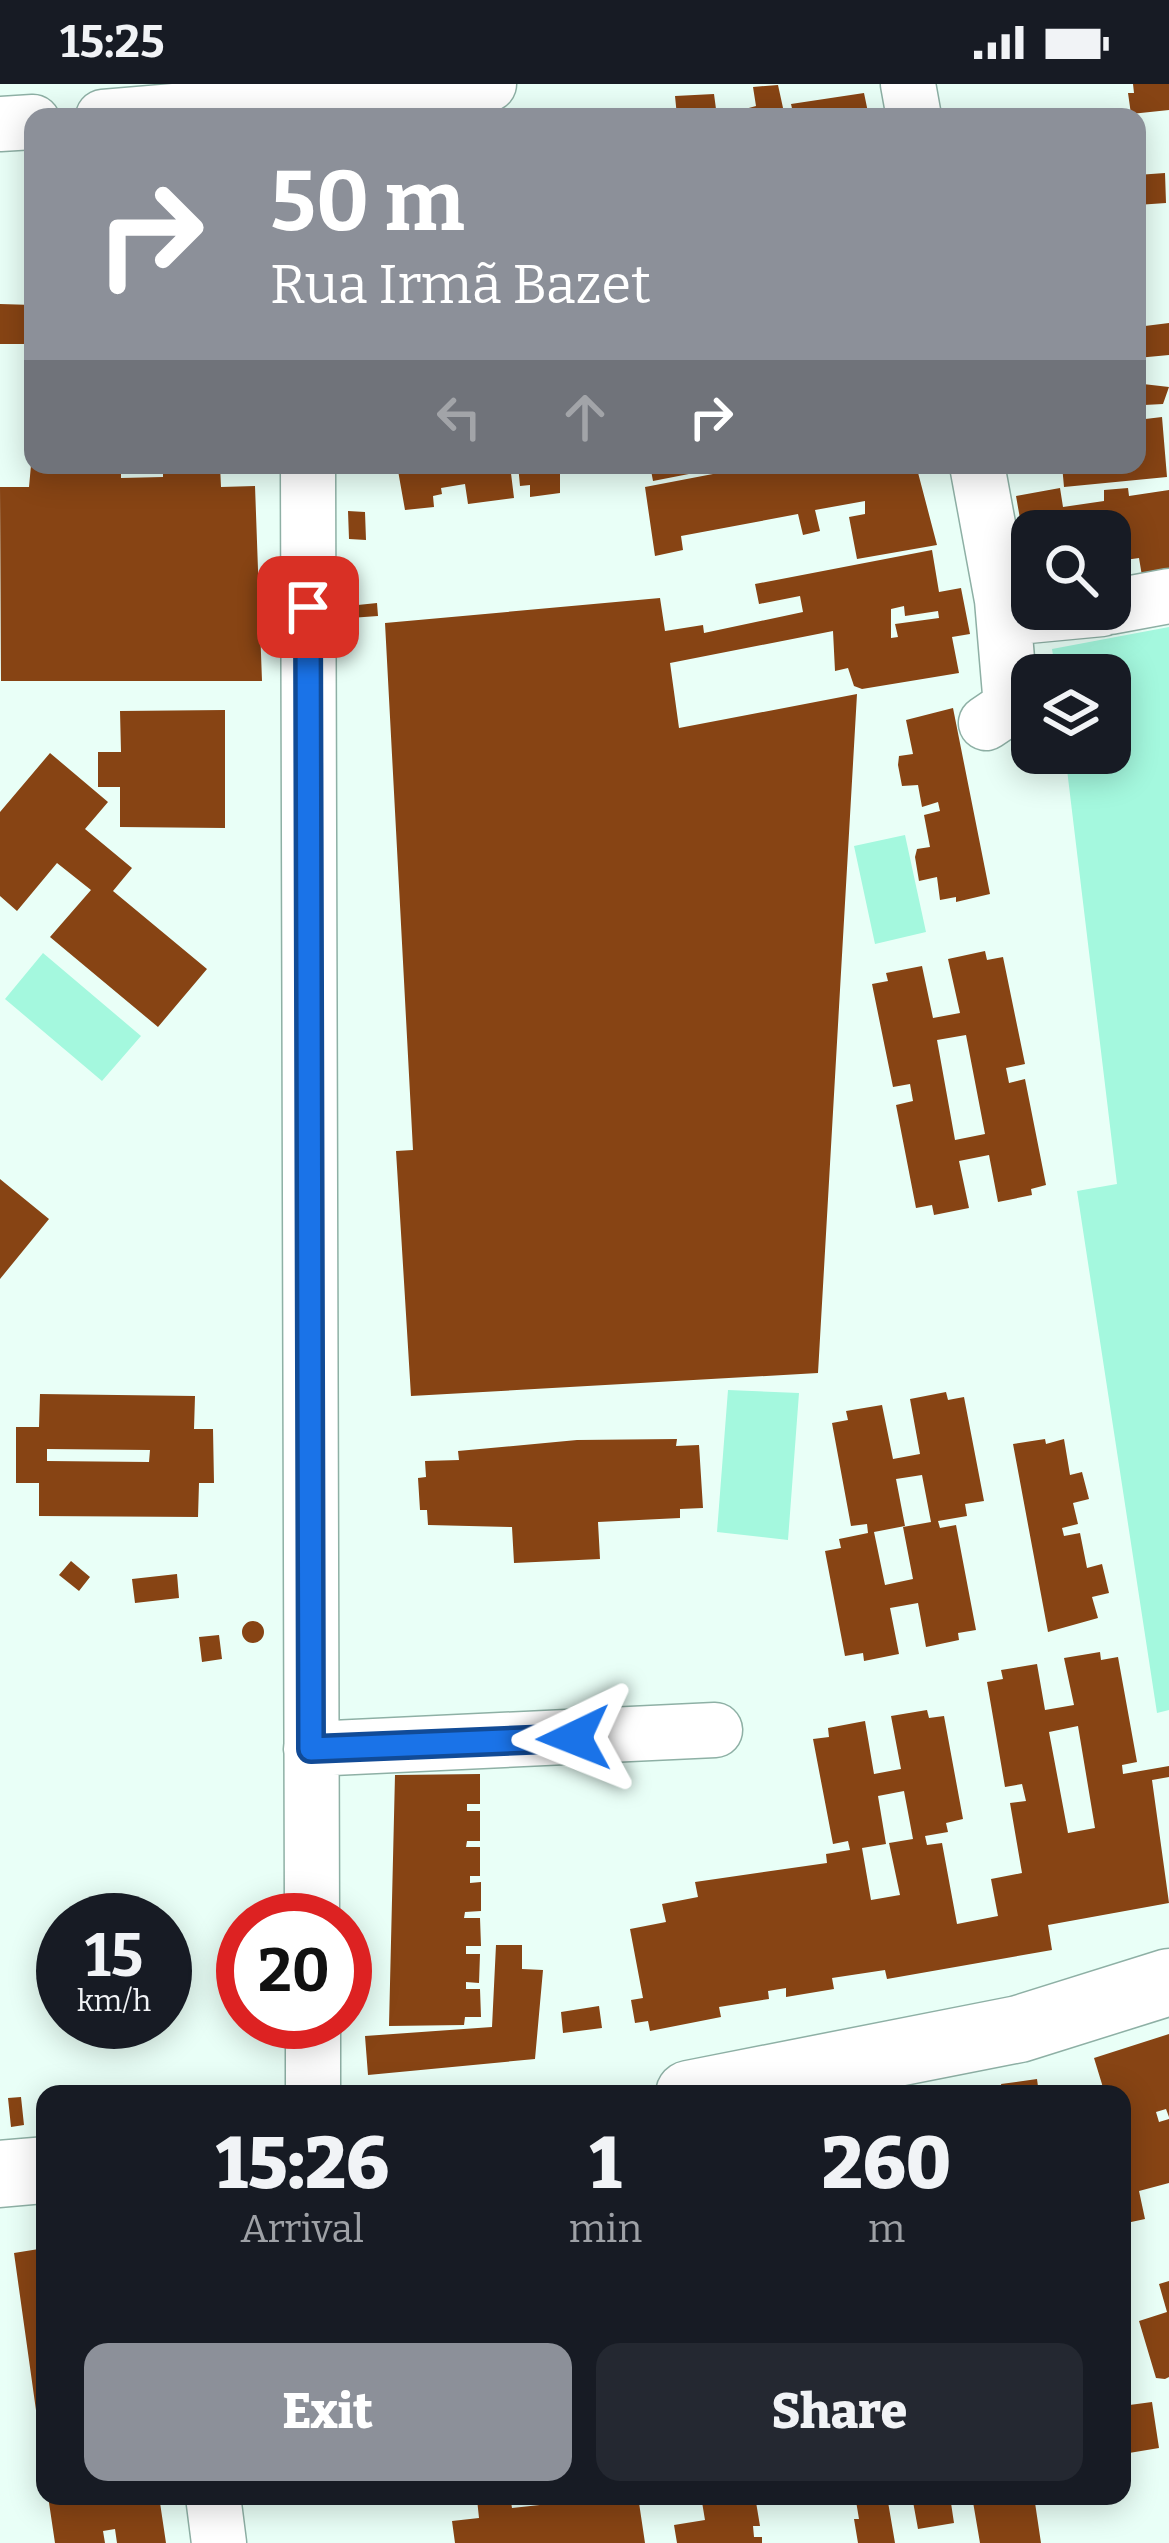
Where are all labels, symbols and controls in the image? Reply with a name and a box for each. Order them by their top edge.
text: 15:25 [60,15,165,69]
text: 50 m [270,151,465,252]
icon: right [72,156,228,312]
text: Rua Irmã Bazet [270,253,651,317]
icon: left [426,384,492,450]
icon: ahead [552,384,618,450]
icon: right [678,384,744,450]
map controls [1011,510,1131,774]
button: search [1011,510,1131,630]
pin [257,556,359,658]
icon: arrive [275,574,341,640]
button: layers [1011,654,1131,774]
position arrow [511,1675,637,1801]
speed limit sign: 20 [216,1893,372,2049]
text: 15 [85,1920,143,1992]
text: km/h [77,1983,151,2019]
text: 15:26 [216,2121,389,2207]
text: 1 [589,2121,621,2207]
text: 260 [822,2121,951,2207]
text: Arrival [241,2206,364,2252]
text: min [569,2206,642,2252]
text: m [868,2206,905,2252]
button: Exit [84,2343,572,2481]
button: Share [596,2343,1083,2481]

